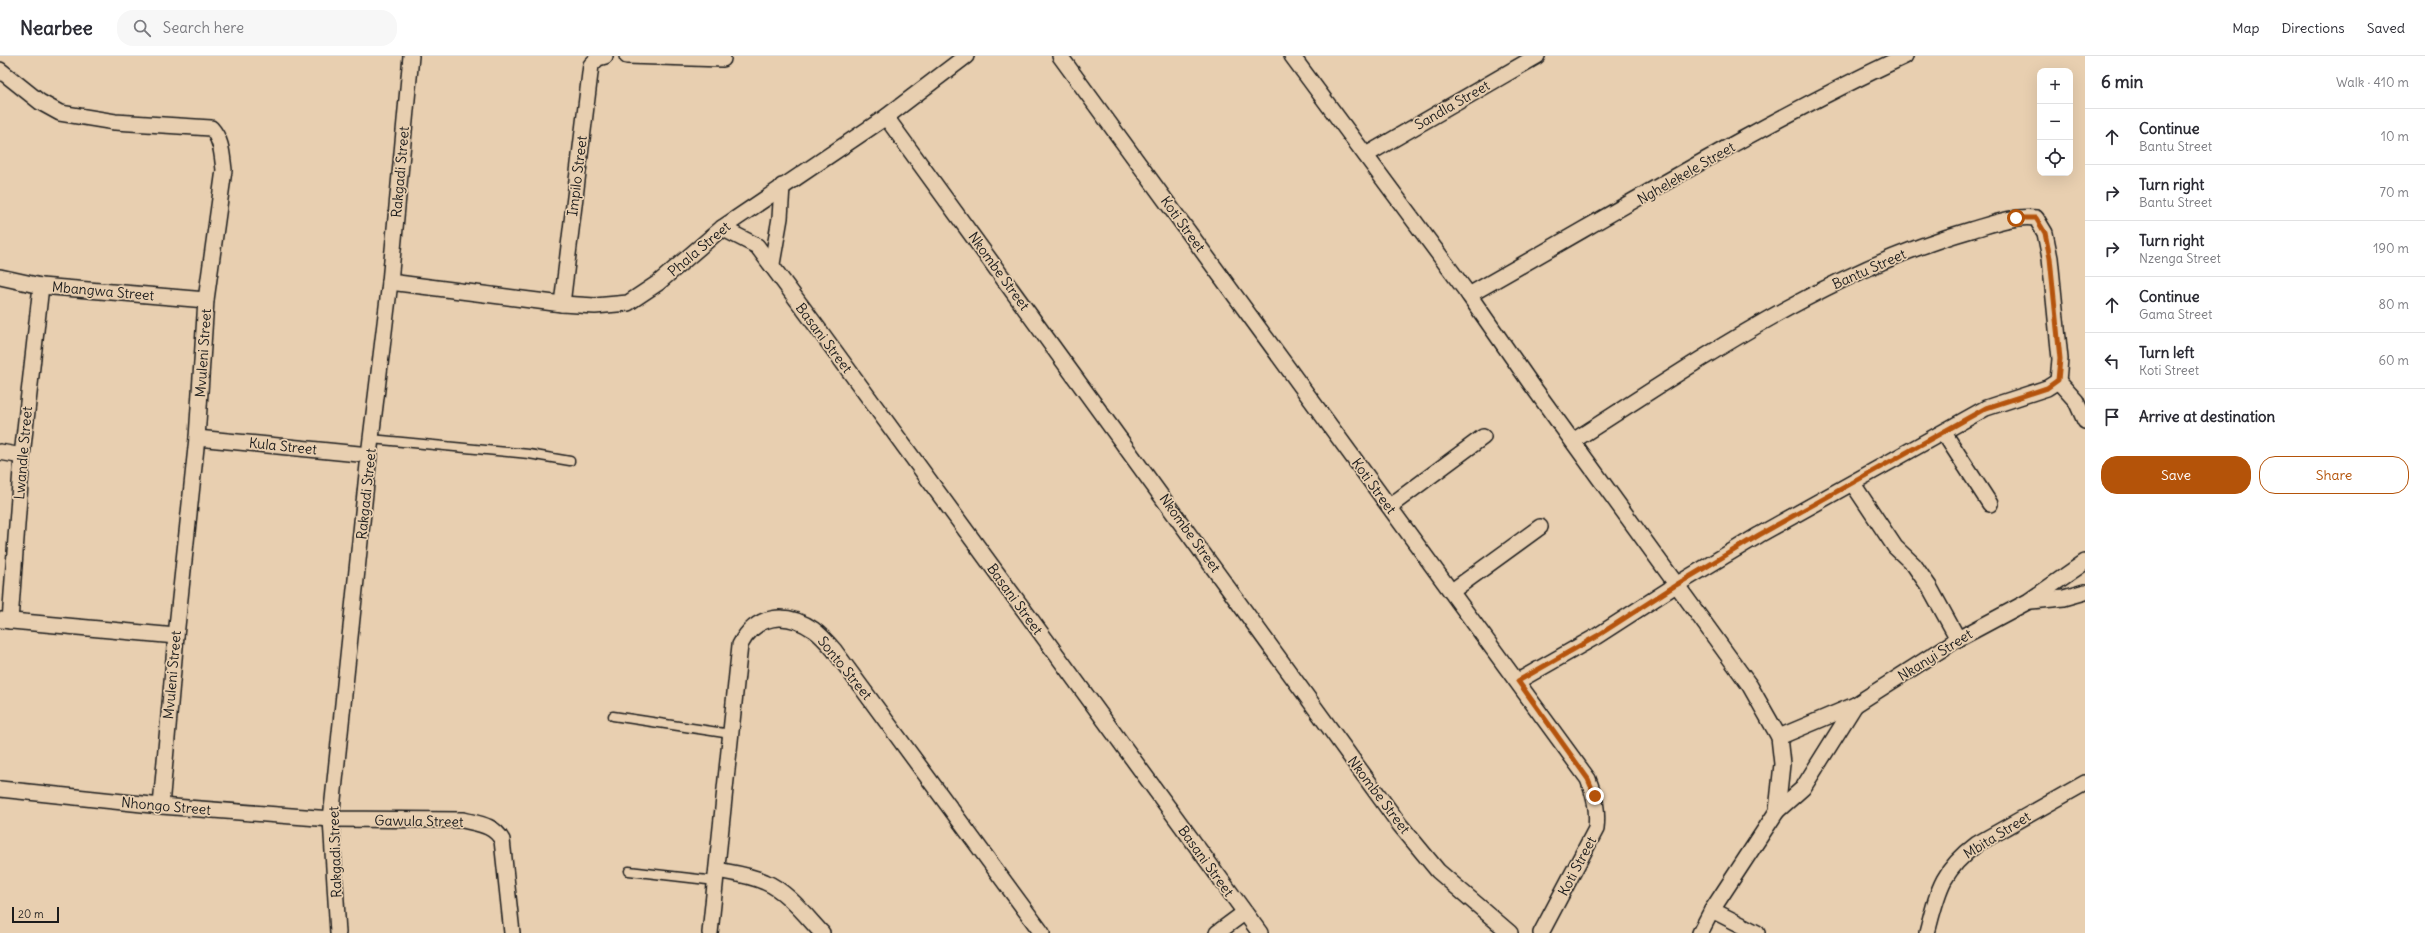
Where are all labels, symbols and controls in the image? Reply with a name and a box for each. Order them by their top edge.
search box [117,10,397,46]
text: Nearbee [20,16,93,40]
icon: search [131,17,153,39]
text: Search here [163,18,244,37]
text: Map [2232,19,2259,37]
text: Directions [2281,19,2345,37]
text: Saved [2367,19,2405,37]
map controls [2037,68,2073,176]
button: + [2037,68,2073,104]
text: 6 min [2101,71,2143,93]
text: Walk · 410 m [2336,74,2409,91]
street label: Sandla Street [1411,76,1493,134]
button: − [2037,104,2073,140]
text: Continue [2139,119,2200,138]
street label: Rakgadi Street [387,125,413,218]
icon: ahead [2101,126,2123,148]
text: 10 m [2381,128,2409,145]
street label: Impilo Street [563,134,591,217]
street label: Nghelekele Street [1634,138,1738,208]
text: Bantu Street [2139,138,2212,155]
button: locate [2037,140,2073,176]
text: Turn right [2139,175,2204,194]
icon: right [2101,182,2123,204]
text: 70 m [2380,184,2409,201]
street label: Koti Street [1157,192,1209,256]
text: Bantu Street [2139,194,2212,211]
route start [2007,209,2025,227]
street label: Phala Street [664,217,734,280]
street label: Nkombe Street [964,228,1034,314]
text: Turn right [2139,231,2204,250]
icon: right [2101,238,2123,260]
text: 190 m [2373,240,2409,257]
street label: Bantu Street [1829,245,1909,293]
text: Nzenga Street [2139,250,2221,267]
street label: Mbangwa Street [51,278,155,304]
text: Continue [2139,287,2200,306]
icon: ahead [2101,294,2123,316]
text: 80 m [2378,296,2409,313]
street label: Basani Street [792,299,856,377]
text: Gama Street [2139,306,2212,323]
street label: Mvuleni Street [191,308,215,398]
text: Turn left [2139,343,2194,362]
icon: left [2101,350,2123,372]
text: 60 m [2378,352,2409,369]
text: Koti Street [2139,362,2199,379]
street label: Lwandle Street [10,405,36,500]
icon: arrive [2101,406,2123,428]
text: Arrive at destination [2139,407,2275,426]
street label: Kula Street [248,433,318,459]
street label: Rakgadi Street [352,447,380,541]
street label: Koti Street [1348,454,1400,518]
button: Save [2101,456,2251,494]
button: Share [2259,456,2409,494]
street label: Nkombe Street [1155,490,1225,576]
street label: Basani Street [983,560,1047,638]
street label: Nkanyi Street [1894,625,1976,685]
street label: Mvuleni Street [159,630,185,720]
street label: Sonto Street [814,632,876,704]
street label: Nkombe Street [1344,753,1414,838]
route end [1586,787,1604,805]
street label: Nhongo Street [120,793,212,819]
street label: Rakgadi Street [324,806,346,898]
street label: Mbita Street [1960,807,2034,863]
street label: Gawula Street [374,811,464,831]
street label: Basani Street [1174,822,1238,900]
street label: Koti Street [1554,833,1600,899]
scale bar [12,905,59,924]
text: 20 m [18,907,44,921]

